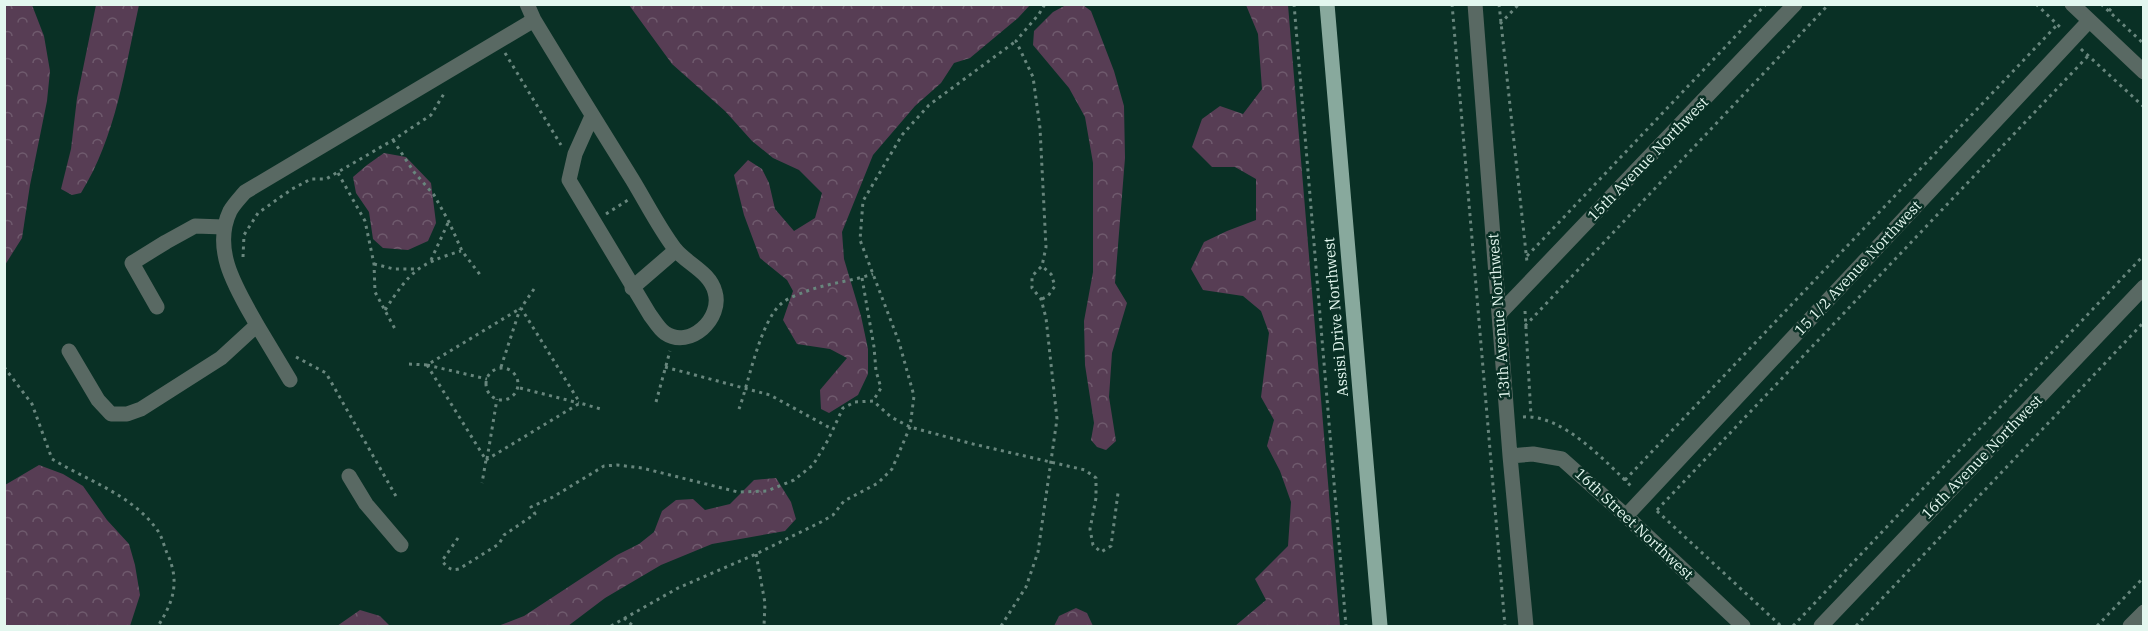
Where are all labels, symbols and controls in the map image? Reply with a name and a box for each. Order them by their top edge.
street label: 15th Avenue Northwest [1583,92,1712,225]
street label: 15 1/2 Avenue Northwest [1790,196,1925,339]
street label: 13th Avenue Northwest [1483,233,1514,399]
street label: Assisi Drive Northwest [1319,237,1352,398]
street label: 16th Avenue Northwest [1917,390,2046,523]
street label: 16th Street Northwest [1571,464,1698,584]

